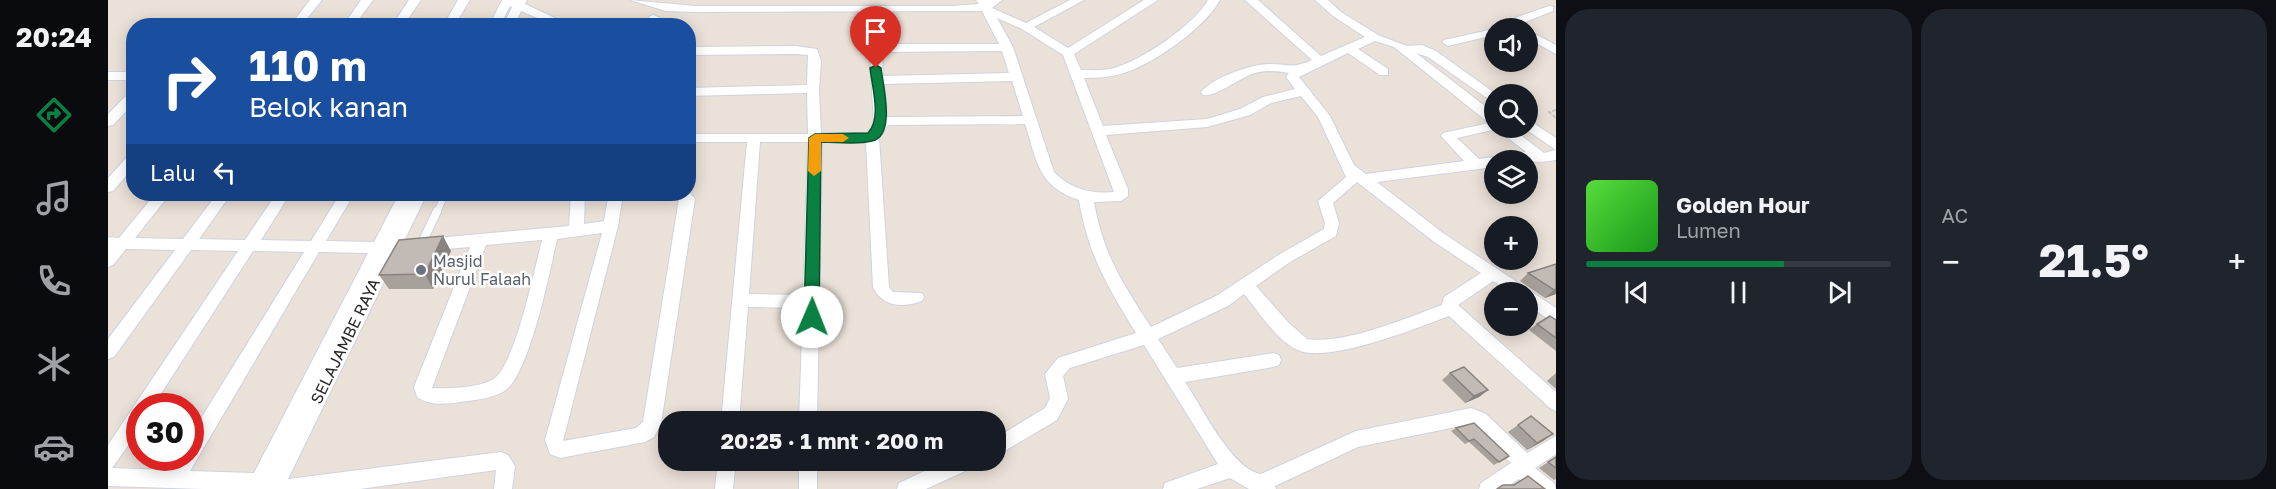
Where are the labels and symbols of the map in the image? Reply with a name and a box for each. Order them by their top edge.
pin [850,6,901,68]
place label: Masjid Nurul Falaah [433,251,531,289]
marker: Masjid Nurul Falaah [414,263,428,277]
street label: SELAJAMBE RAYA [306,275,384,407]
position arrow [780,285,844,349]
speed limit sign: 30 [126,393,204,471]

